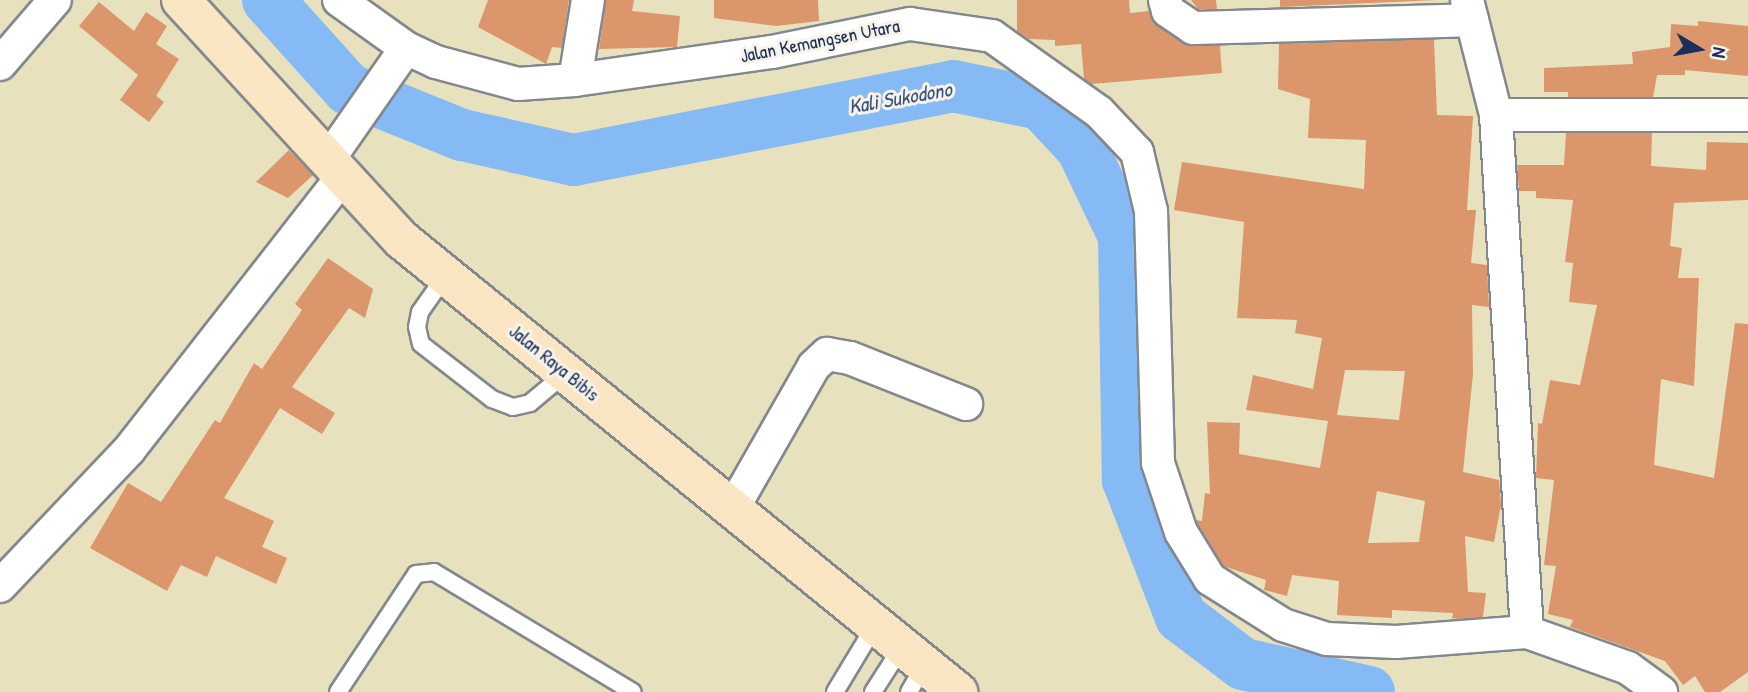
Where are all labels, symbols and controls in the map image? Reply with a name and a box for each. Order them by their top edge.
street label: Jalan Kemangsen Utara [738,14,902,68]
north arrow [1664,14,1734,84]
text: N [1706,45,1733,60]
water label: Kali Sukodono [847,77,953,119]
street label: Jalan Raya Bibis [504,320,604,406]

